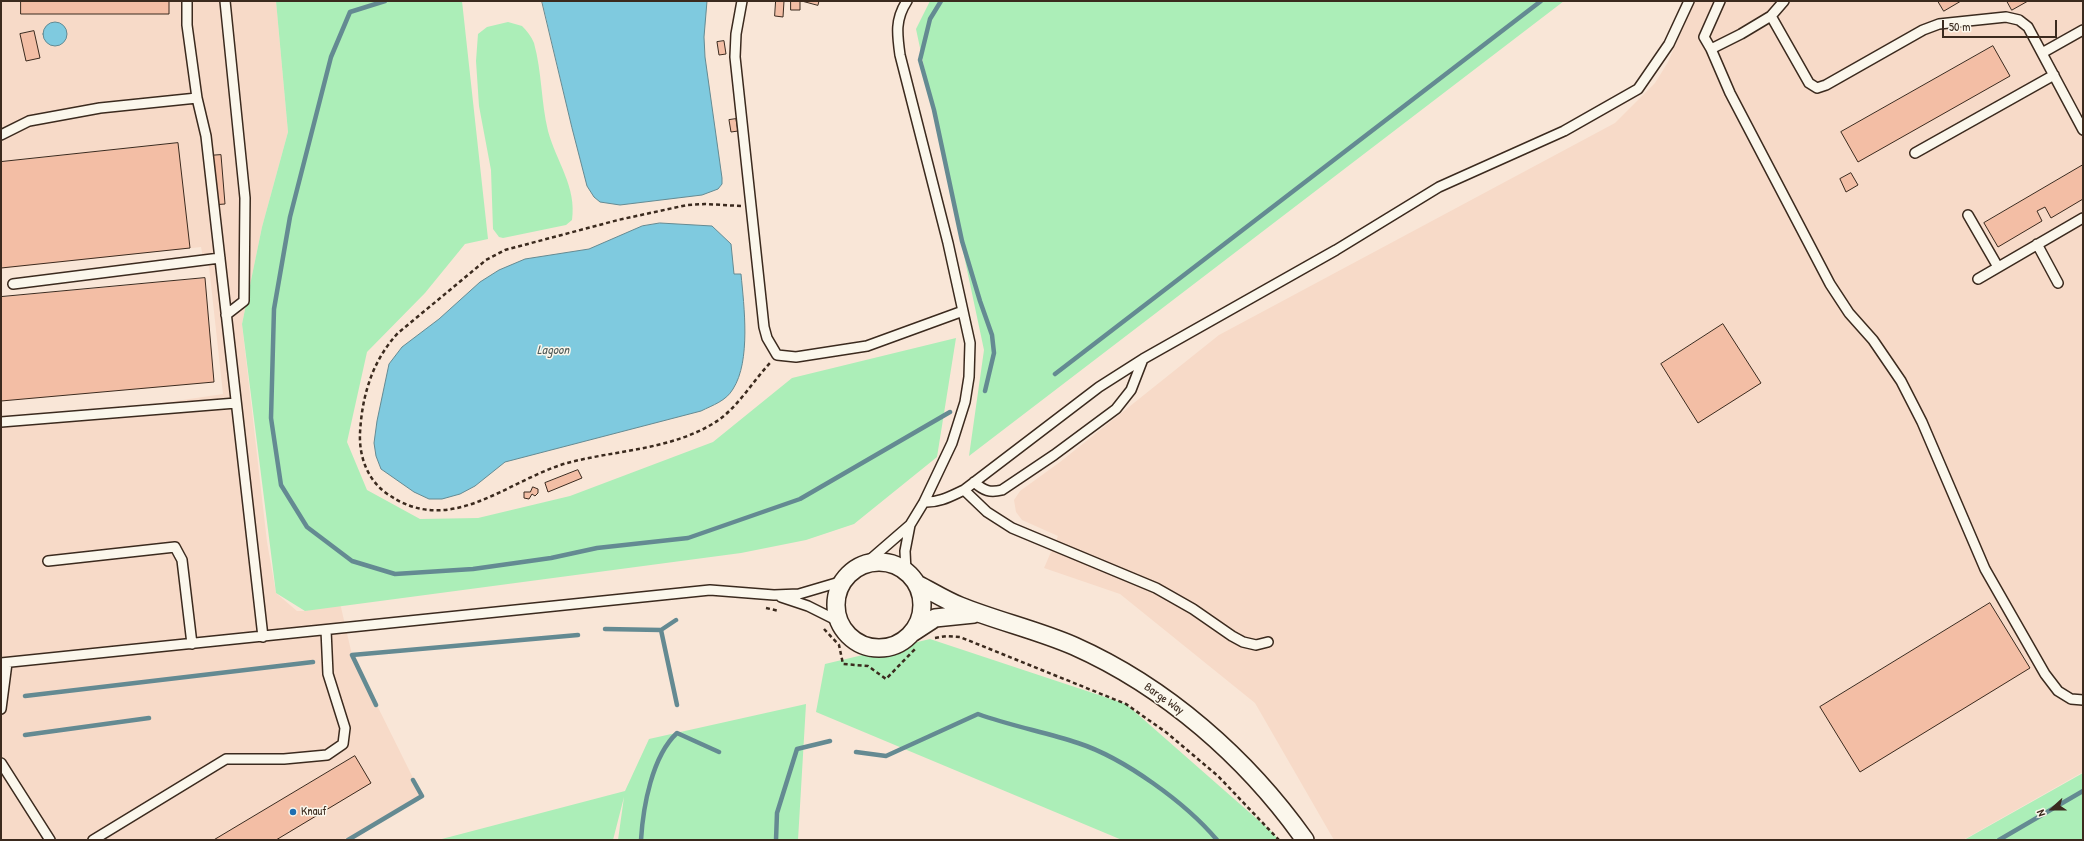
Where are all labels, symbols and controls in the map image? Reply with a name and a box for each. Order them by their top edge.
scale bar [1944,12,2059,38]
text: 50 m [1949,18,1970,35]
water label: Lagoon [537,343,569,359]
street label: Barge Way [1141,680,1187,718]
north arrow [2032,789,2072,829]
place label: Knauf [301,805,327,819]
marker: Knauf [288,807,298,817]
text: N [2033,808,2048,819]

